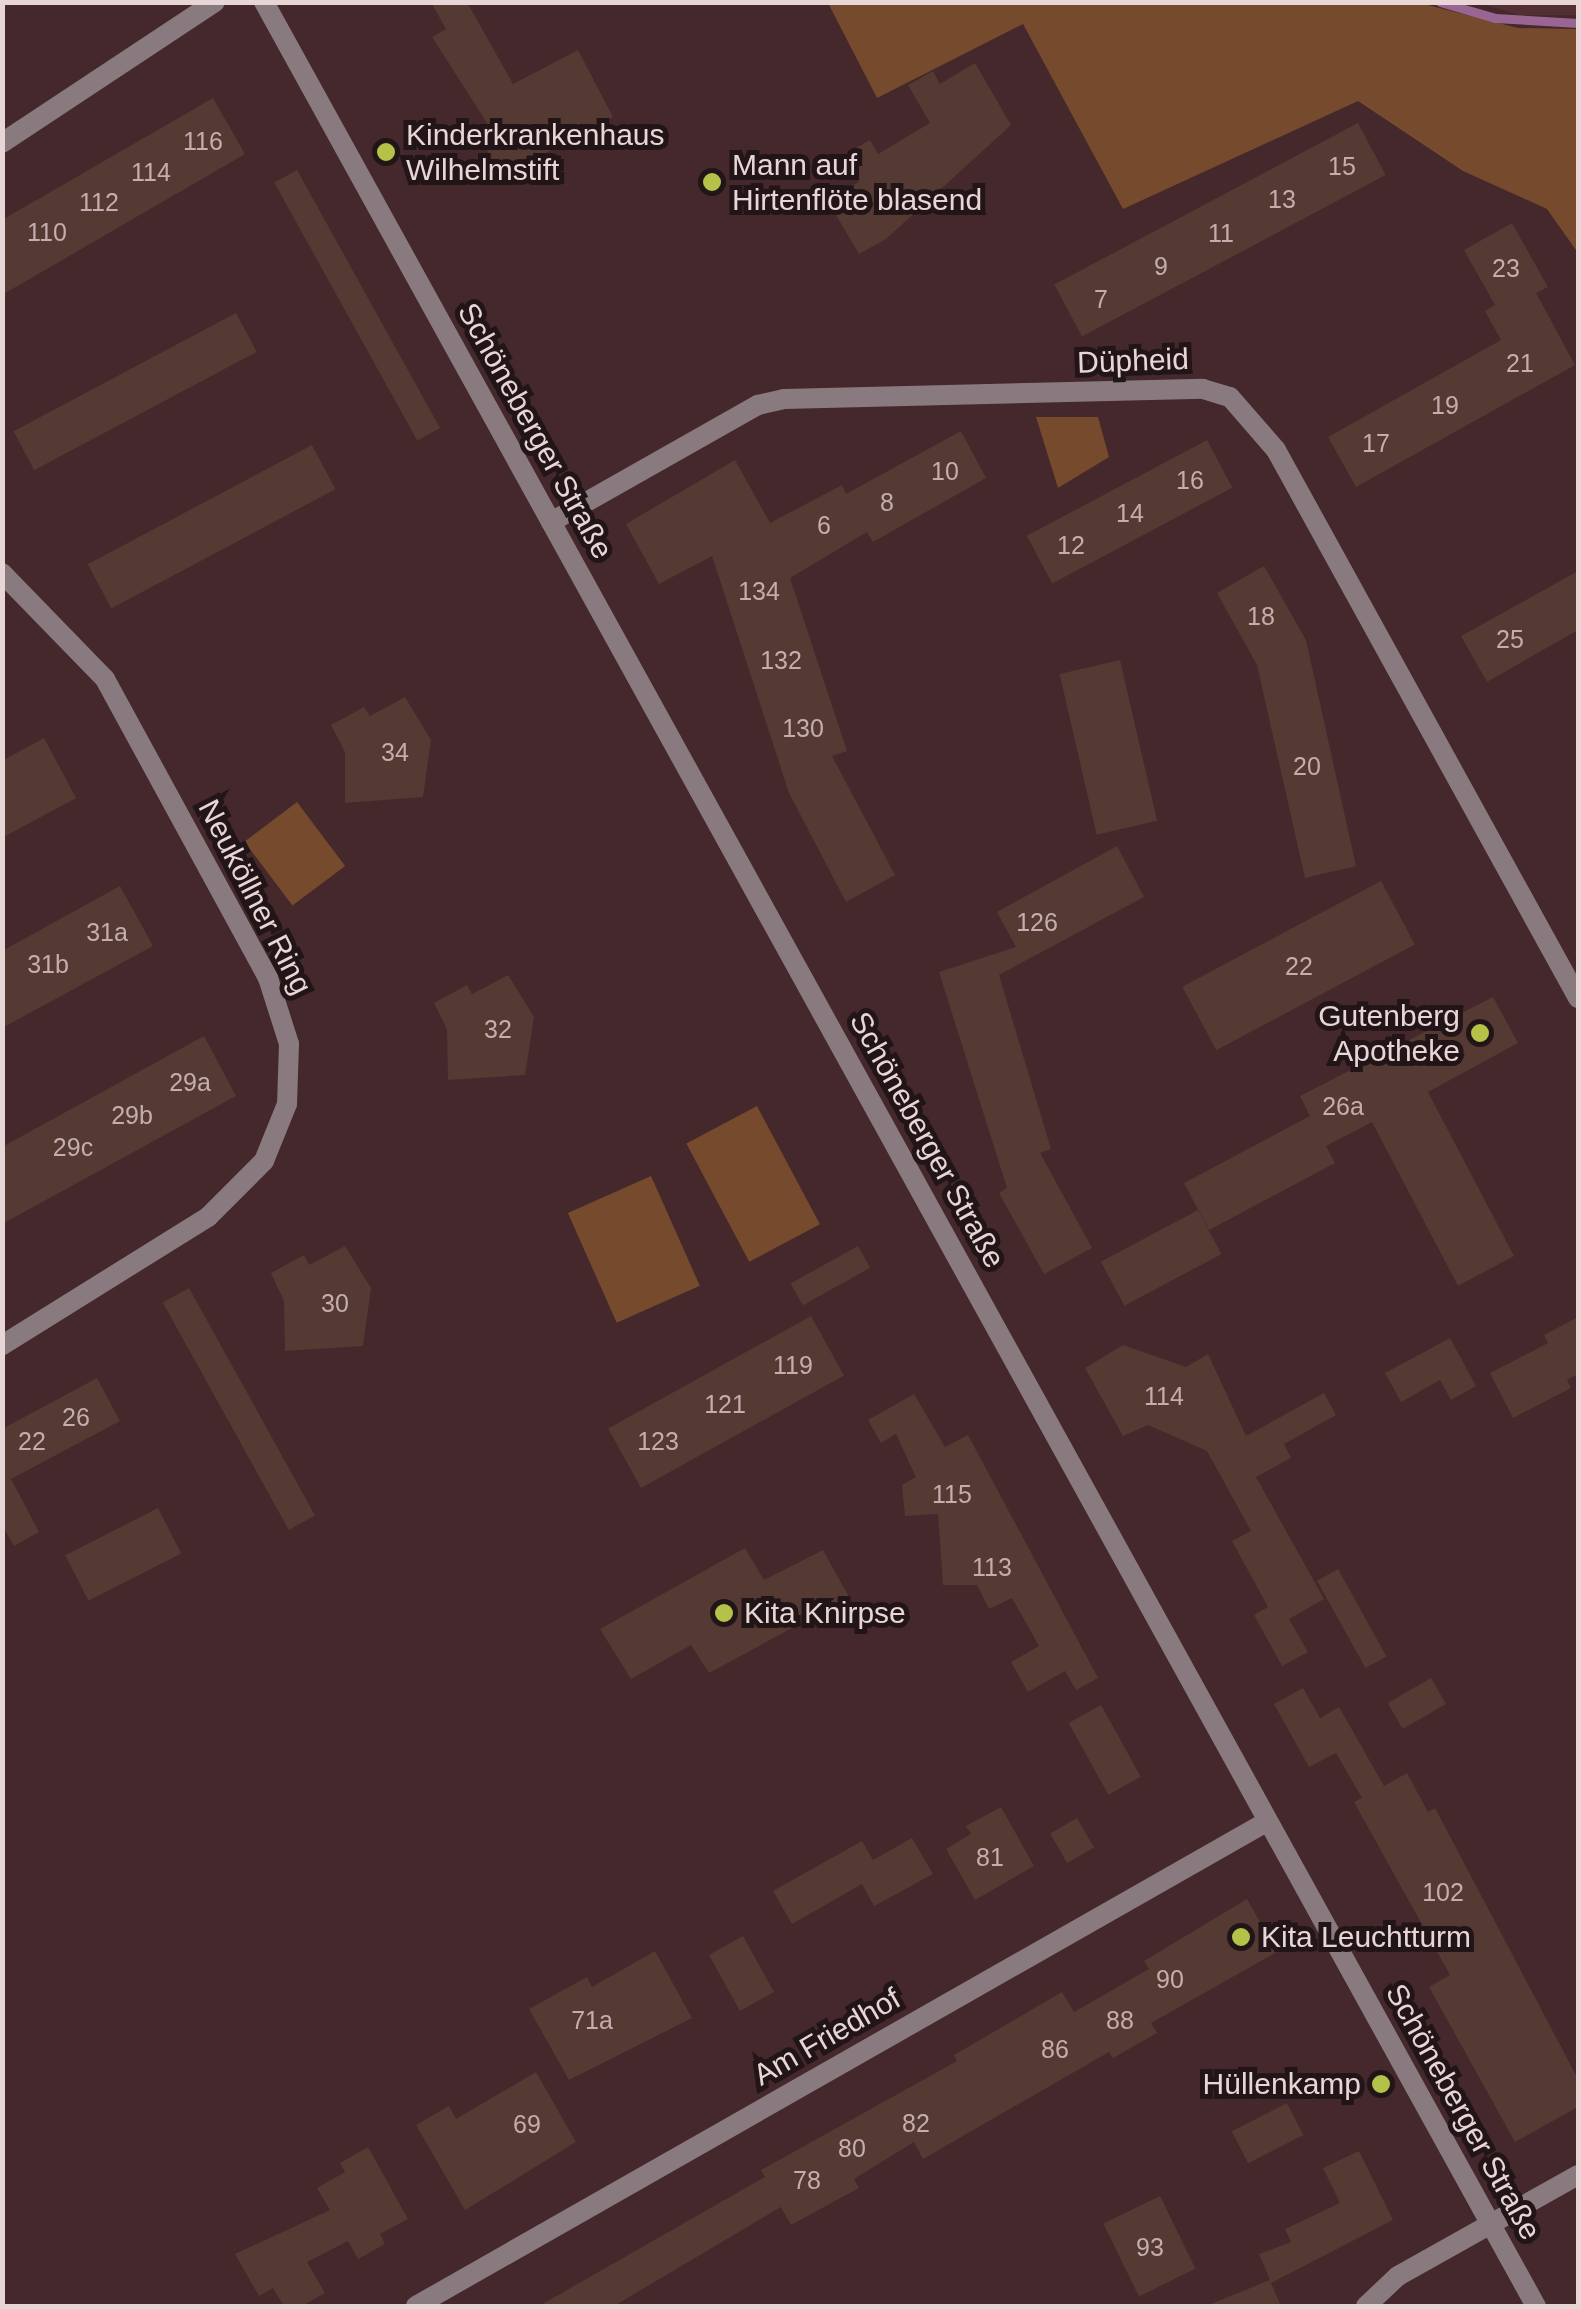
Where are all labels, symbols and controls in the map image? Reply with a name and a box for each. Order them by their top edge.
place label: Kinderkrankenhaus Wilhelmstift [406,117,665,188]
house number: 116 [183,126,223,156]
marker: Kinderkrankenhaus Wilhelmstift [375,141,397,163]
place label: Mann auf Hirtenflöte blasend [732,147,982,218]
house number: 15 [1328,151,1356,181]
house number: 114 [131,157,171,187]
marker: Mann auf Hirtenflöte blasend [701,171,723,193]
house number: 13 [1268,184,1296,214]
house number: 112 [79,187,119,217]
house number: 110 [27,217,67,247]
house number: 11 [1208,218,1234,248]
house number: 9 [1154,251,1168,281]
house number: 23 [1492,253,1520,283]
house number: 7 [1094,284,1108,314]
street label: Schöneberger Straße [450,297,620,565]
street label: Düpheid [1077,341,1189,381]
house number: 21 [1506,348,1534,378]
house number: 19 [1431,390,1459,420]
house number: 17 [1362,428,1390,458]
house number: 10 [931,456,959,486]
house number: 16 [1176,465,1204,495]
house number: 8 [880,487,894,517]
house number: 14 [1116,498,1144,528]
house number: 6 [817,510,831,540]
house number: 12 [1057,530,1085,560]
house number: 134 [738,576,780,606]
house number: 18 [1247,601,1275,631]
house number: 25 [1496,624,1524,654]
house number: 132 [760,645,802,675]
house number: 130 [782,713,824,743]
house number: 34 [381,737,409,767]
house number: 20 [1293,751,1321,781]
street label: Neuköllner Ring [191,794,319,1000]
house number: 126 [1016,907,1058,937]
house number: 31a [86,917,128,947]
house number: 31b [27,949,69,979]
house number: 22 [1285,951,1313,981]
place label: Gutenberg Apotheke [1318,998,1460,1068]
street label: Schöneberger Straße [842,1006,1012,1274]
house number: 32 [484,1014,512,1044]
marker: Gutenberg Apotheke [1469,1022,1491,1044]
house number: 29a [169,1067,211,1097]
house number: 26a [1322,1091,1364,1121]
house number: 29b [111,1100,153,1130]
house number: 29c [53,1132,93,1162]
house number: 30 [321,1288,349,1318]
house number: 119 [773,1350,813,1380]
house number: 114 [1144,1381,1184,1411]
house number: 121 [704,1389,746,1419]
house number: 26 [62,1402,90,1432]
house number: 22 [18,1426,46,1456]
house number: 123 [637,1426,679,1456]
house number: 115 [932,1479,972,1509]
house number: 113 [972,1552,1012,1582]
place label: Kita Knirpse [744,1595,906,1631]
marker: Kita Knirpse [713,1602,735,1624]
house number: 81 [976,1842,1004,1872]
house number: 102 [1422,1877,1464,1907]
place label: Kita Leuchtturm [1261,1919,1471,1955]
marker: Kita Leuchtturm [1230,1926,1252,1948]
house number: 90 [1156,1964,1184,1994]
street label: Schöneberger Straße [1378,1978,1548,2246]
street label: Am Friedhof [747,1981,907,2093]
house number: 71a [571,2005,613,2035]
house number: 88 [1106,2005,1134,2035]
house number: 86 [1041,2034,1069,2064]
place label: Hüllenkamp [1203,2066,1361,2102]
marker: Hüllenkamp [1370,2073,1392,2095]
house number: 82 [902,2108,930,2138]
house number: 69 [513,2109,541,2139]
house number: 80 [838,2133,866,2163]
house number: 78 [793,2165,821,2195]
house number: 93 [1136,2232,1164,2262]

